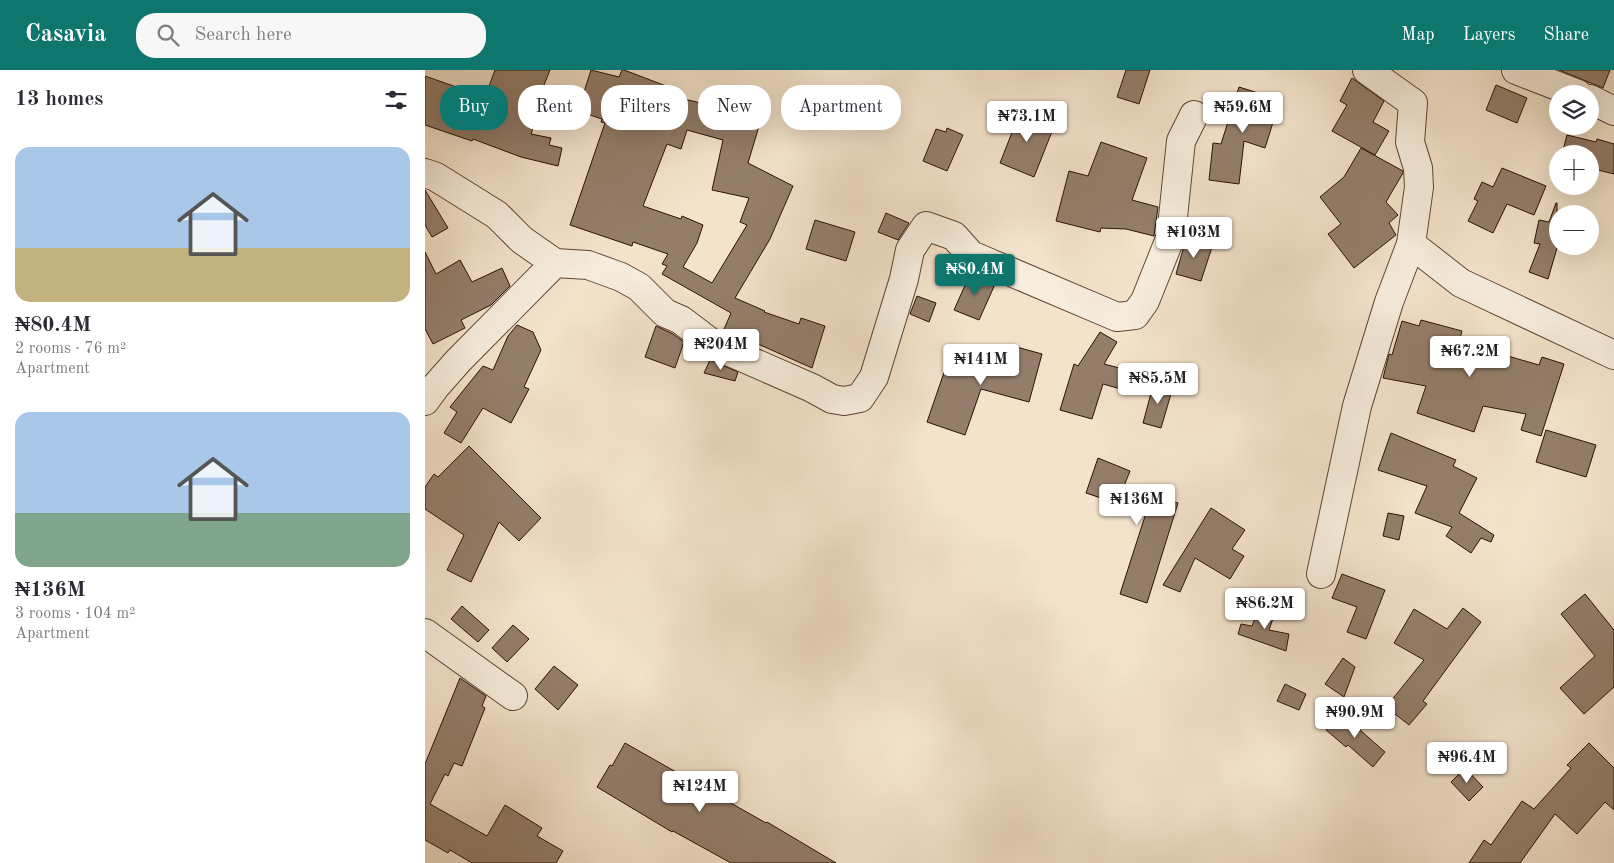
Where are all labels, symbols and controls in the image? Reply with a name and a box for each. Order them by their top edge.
search box [136,13,486,58]
icon: search [154,21,182,49]
text: Casavia [25,23,106,47]
text: Search here [194,26,292,45]
text: Map [1401,26,1435,44]
text: Layers [1463,26,1515,44]
text: Share [1543,26,1589,44]
chip: Buy [440,85,508,130]
chip: Rent [518,85,591,130]
chip: Filters [601,85,688,130]
chip: New [698,85,771,130]
chip: Apartment [781,85,901,130]
map controls [1549,85,1599,255]
button: layers [1549,85,1599,135]
icon: filters [382,86,410,114]
text: 13 homes [15,89,103,110]
pin: ₦59.6M [1202,92,1284,134]
pin: ₦73.1M [986,100,1068,143]
text: ₦59.6M [1214,100,1272,116]
text: ₦73.1M [998,109,1056,125]
button: + [1549,145,1599,195]
icon: home [168,179,258,269]
button: − [1549,205,1599,255]
pin: ₦103M [1159,216,1229,259]
text: ₦103M [1167,225,1221,241]
pin: ₦80.4M [934,254,1016,296]
text: ₦80.4M [946,262,1004,278]
text: ₦80.4M [15,315,91,336]
pin: ₦204M [686,328,756,371]
pin: ₦67.2M [1429,336,1511,378]
text: ₦204M [694,337,748,353]
text: 2 rooms · 76 m² [15,341,126,357]
pin: ₦141M [946,344,1016,386]
text: ₦67.2M [1441,344,1499,360]
text: ₦141M [954,352,1008,368]
text: Apartment [15,361,90,377]
pin: ₦85.5M [1117,362,1199,405]
text: ₦85.5M [1129,371,1187,387]
icon: home [168,444,258,534]
pin: ₦136M [1102,484,1172,526]
text: ₦136M [1110,492,1164,508]
text: ₦136M [15,580,85,601]
pin: ₦86.2M [1224,588,1306,630]
text: ₦86.2M [1236,596,1294,612]
text: 3 rooms · 104 m² [15,606,135,622]
text: Apartment [15,626,90,642]
pin: ₦90.9M [1314,696,1396,739]
text: ₦90.9M [1326,705,1384,721]
pin: ₦96.4M [1426,742,1508,784]
text: ₦96.4M [1438,750,1496,766]
pin: ₦124M [665,770,735,813]
text: ₦124M [673,779,727,795]

